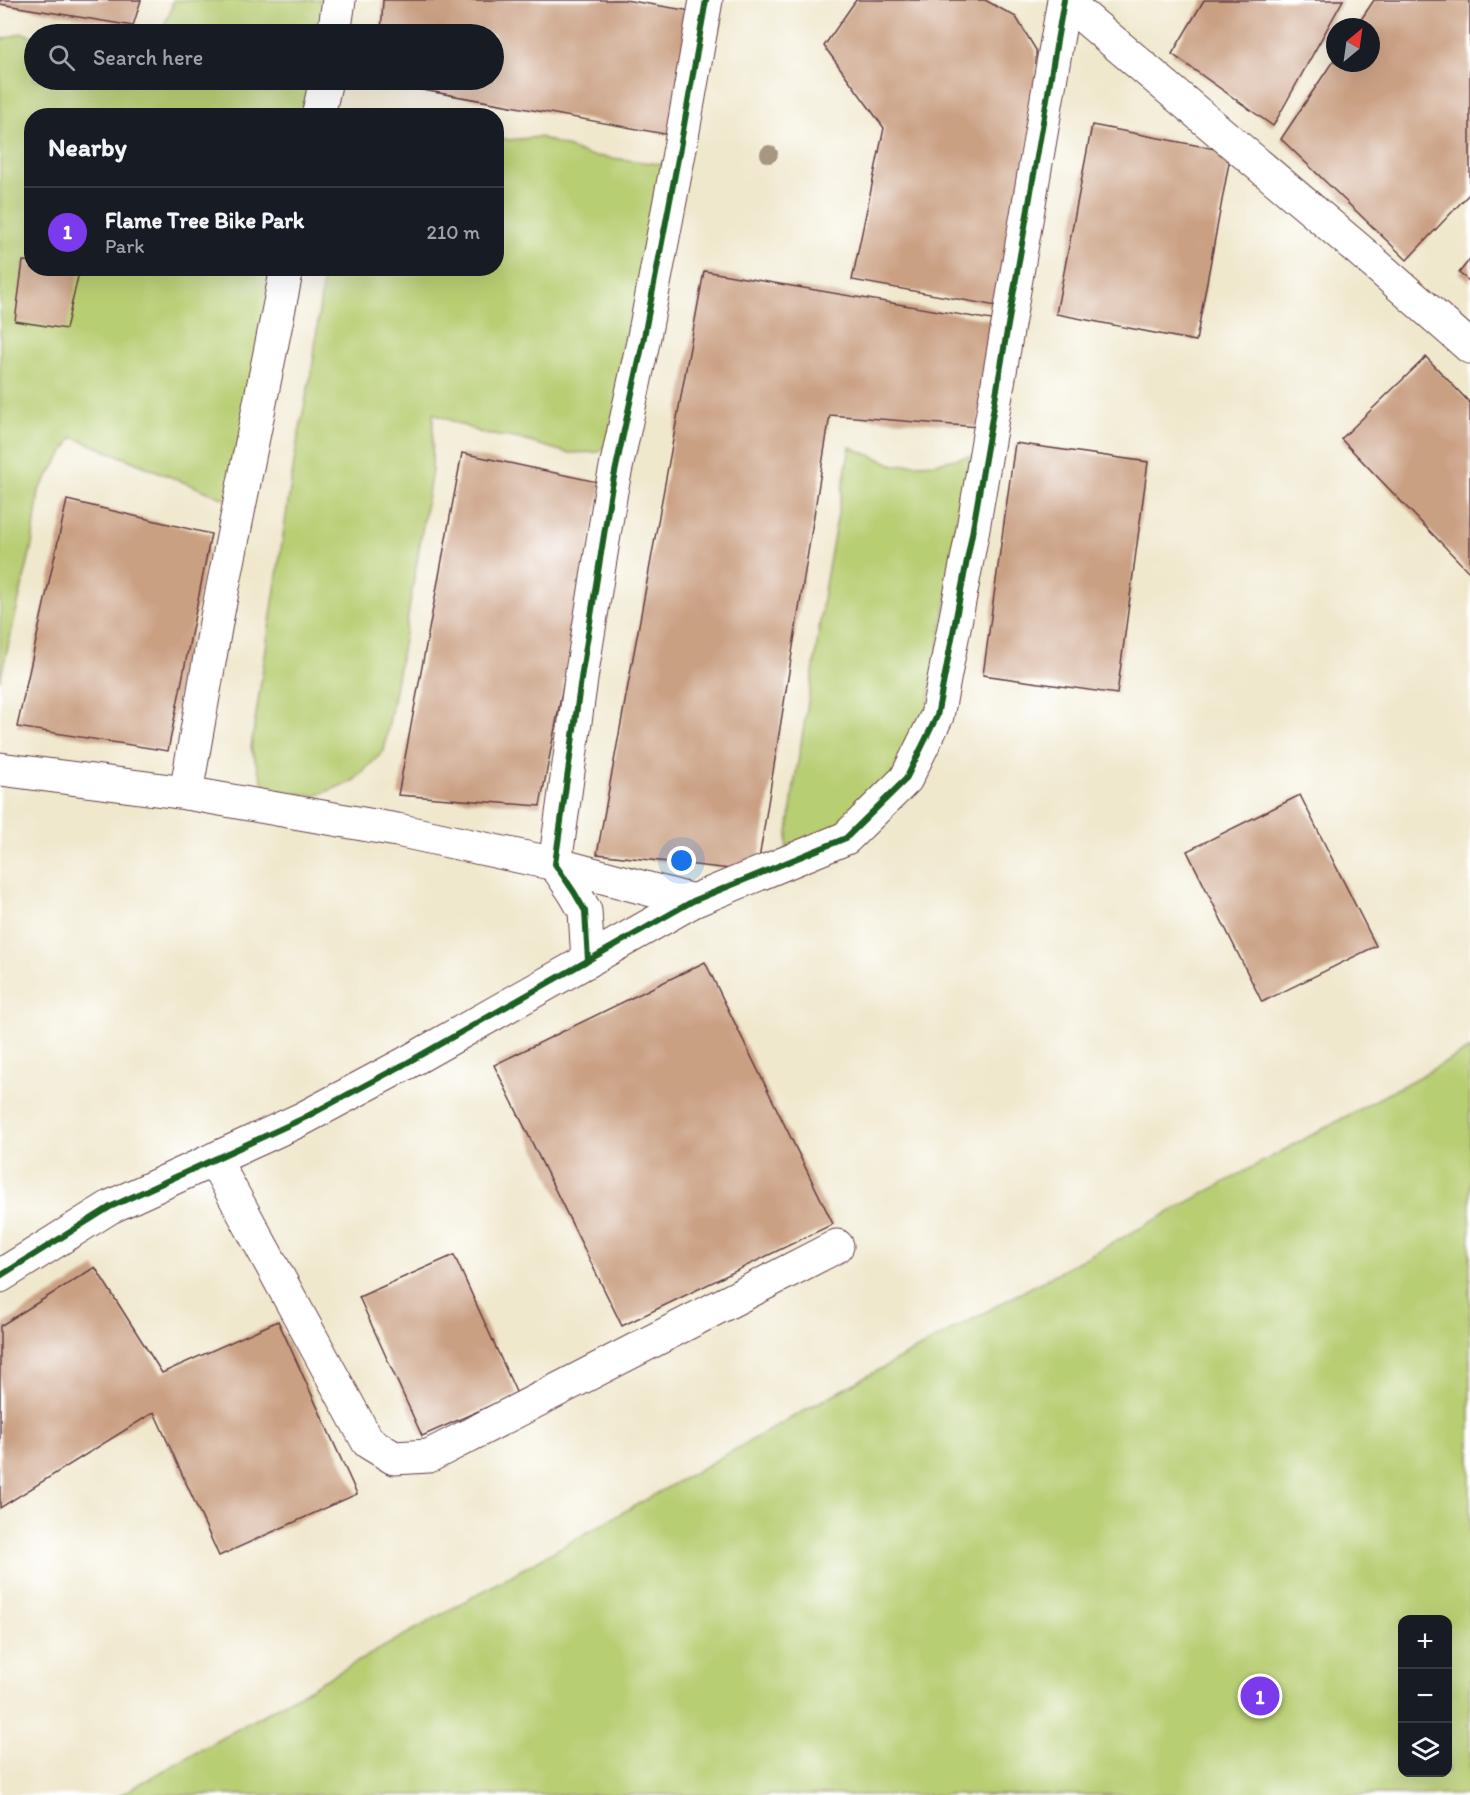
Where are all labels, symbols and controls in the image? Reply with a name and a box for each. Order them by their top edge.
north arrow [1326,18,1380,72]
search box [24,24,504,90]
icon: search [45,41,78,74]
text: Search here [93,44,203,71]
text: Nearby [48,131,127,163]
text: Flame Tree Bike Park [105,207,304,234]
text: 1 [63,220,72,244]
text: 210 m [427,220,480,244]
text: Park [105,234,144,258]
your location [667,846,696,875]
map controls [1398,1615,1452,1777]
button: + [1398,1615,1452,1669]
button: − [1398,1669,1452,1723]
pin: 1 [1240,1674,1280,1718]
button: layers [1398,1723,1452,1777]

